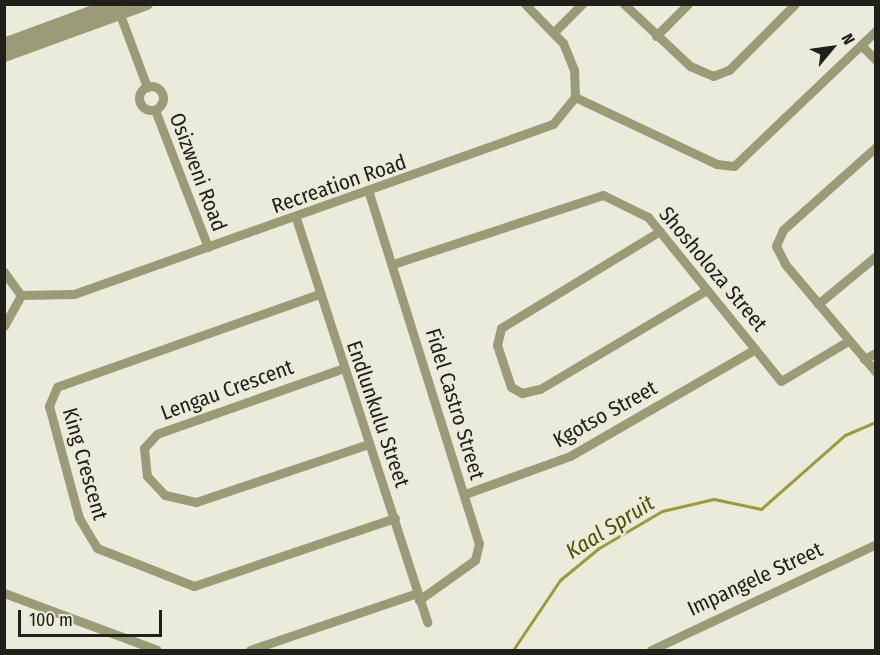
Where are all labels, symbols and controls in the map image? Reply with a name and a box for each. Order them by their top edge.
north arrow [802,18,862,78]
text: N [838,30,859,48]
street label: Osizweni Road [164,109,232,235]
street label: Recreation Road [268,149,410,219]
street label: Shosholoza Street [654,202,772,336]
street label: Fidel Castro Street [420,325,490,483]
street label: Endlunkulu Street [341,337,415,491]
street label: Lengau Crescent [157,354,297,426]
street label: Kgotso Street [549,375,661,453]
street label: King Crescent [57,405,113,523]
water label: Kaal Spruit [561,490,659,564]
street label: Impangele Street [683,537,827,621]
scale bar [21,598,165,636]
text: 100 m [29,609,73,631]

